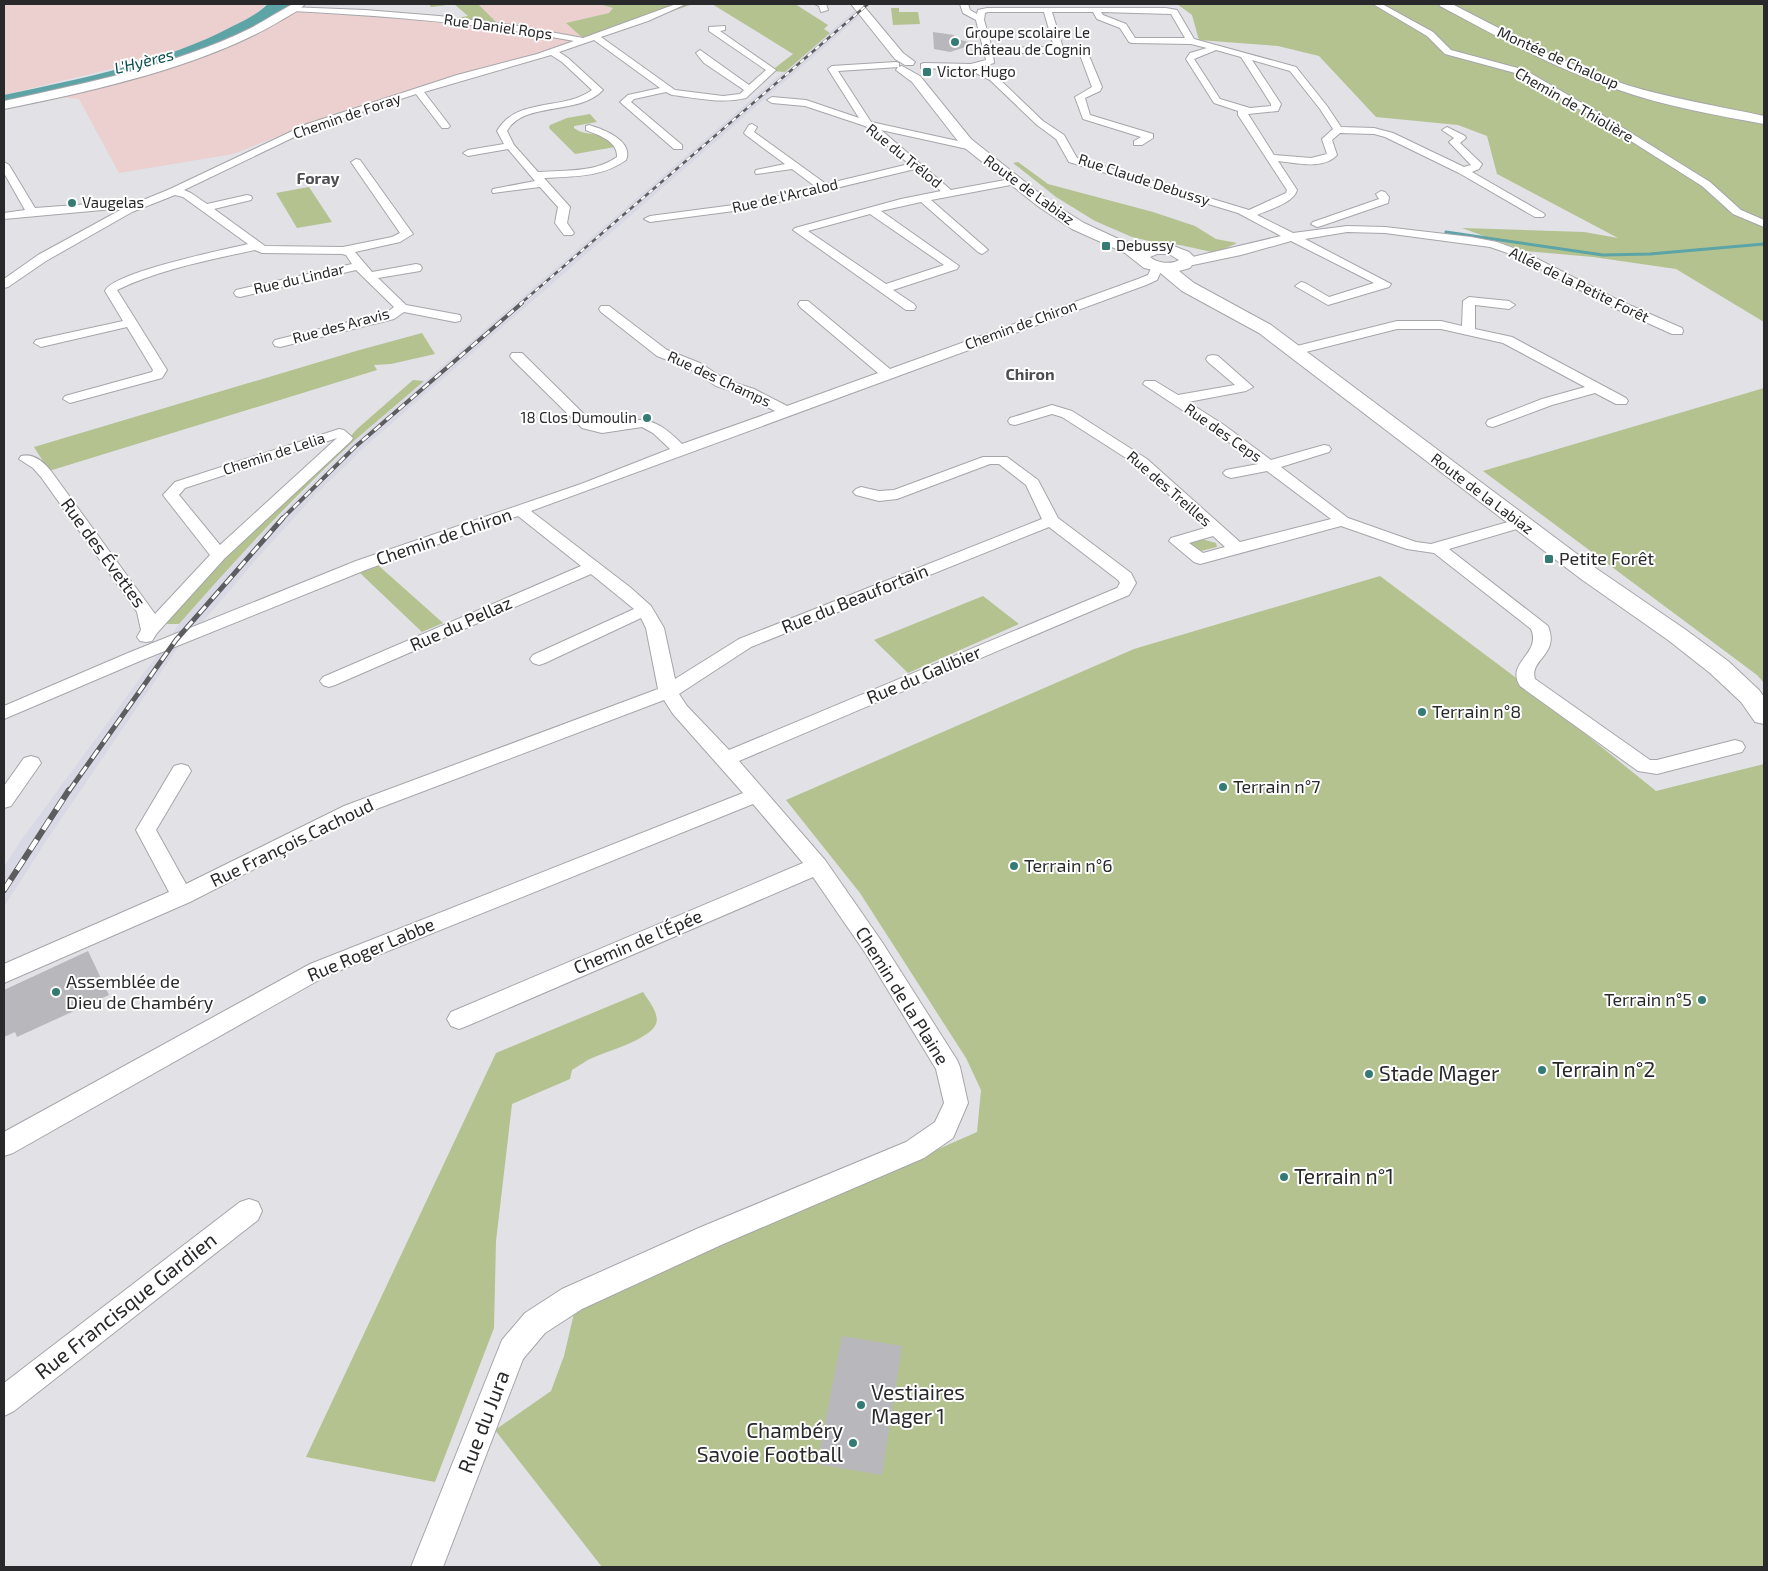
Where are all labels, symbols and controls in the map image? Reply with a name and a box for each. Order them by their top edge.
street label: Rue Daniel Rops [443,9,554,43]
street label: Montée de Chaloup [1495,22,1622,92]
place label: Groupe scolaire Le Château de Cognin [965,23,1091,58]
marker: Groupe scolaire Le Château de Cognin [949,36,961,48]
water label: L'Hyères [112,44,176,78]
place label: Victor Hugo [937,62,1016,80]
street label: Chemin de Thiolière [1512,63,1637,145]
marker: Victor Hugo [921,66,933,78]
street label: Chemin de Foray [290,88,403,142]
street label: Rue du Trélod [863,119,946,191]
street label: Rue Claude Debussy [1076,149,1212,209]
street label: Route de Labiaz [981,150,1078,228]
district label: Foray [297,168,340,188]
street label: Rue de l'Arcalod [730,174,840,216]
place label: Vaugelas [82,193,144,211]
marker: Vaugelas [66,197,78,209]
place label: Debussy [1116,236,1174,254]
marker: Debussy [1100,240,1112,252]
street label: Allée de la Petite Forêt [1507,242,1652,326]
street label: Rue du Lindar [252,259,346,297]
street label: Chemin de Chiron [962,295,1079,353]
street label: Rue des Aravis [290,303,391,347]
street label: Rue des Champs [665,346,774,410]
district label: Chiron [1005,364,1055,383]
street label: Rue des Ceps [1182,399,1266,465]
place label: 18 Clos Dumoulin [520,408,637,426]
marker: 18 Clos Dumoulin [641,412,653,424]
street label: Chemin de Lelia [220,428,327,478]
street label: Rue des Treilles [1124,447,1216,530]
street label: Route de la Labiaz [1428,449,1537,538]
street label: Rue des Évettes [57,493,151,611]
street label: Chemin de Chiron [373,503,514,570]
place label: Petite Forêt [1559,547,1654,569]
marker: Petite Forêt [1543,553,1555,565]
street label: Rue du Beaufortain [778,559,931,638]
street label: Rue du Pellaz [406,591,515,655]
street label: Rue du Galibier [863,640,984,708]
place label: Terrain n°8 [1432,700,1521,722]
marker: Terrain n°8 [1416,706,1428,718]
place label: Terrain n°7 [1233,775,1321,797]
marker: Terrain n°7 [1217,781,1229,793]
street label: Rue François Cachoud [206,793,377,892]
place label: Terrain n°6 [1024,854,1113,876]
marker: Terrain n°6 [1008,860,1020,872]
street label: Chemin de l'Épée [570,904,705,978]
street label: Rue Roger Labbe [304,912,438,986]
street label: Chemin de la Plaine [851,922,954,1069]
place label: Assemblée de Dieu de Chambéry [66,970,214,1013]
marker: Assemblée de Dieu de Chambéry [50,986,62,998]
place label: Terrain n°5 [1604,988,1692,1010]
marker: Terrain n°5 [1696,994,1708,1006]
place label: Terrain n°2 [1552,1056,1655,1081]
place label: Stade Mager [1379,1060,1500,1085]
marker: Terrain n°2 [1536,1064,1548,1076]
marker: Stade Mager [1363,1068,1375,1080]
place label: Terrain n°1 [1294,1163,1394,1188]
marker: Terrain n°1 [1278,1171,1290,1183]
street label: Rue Francisque Gardien [29,1226,221,1384]
street label: Rue du Jura [452,1366,514,1476]
place label: Vestiaires Mager 1 [871,1379,965,1428]
marker: Vestiaires Mager 1 [855,1399,867,1411]
place label: Chambéry Savoie Football [697,1417,844,1466]
marker: Chambéry Savoie Football [847,1437,859,1449]

